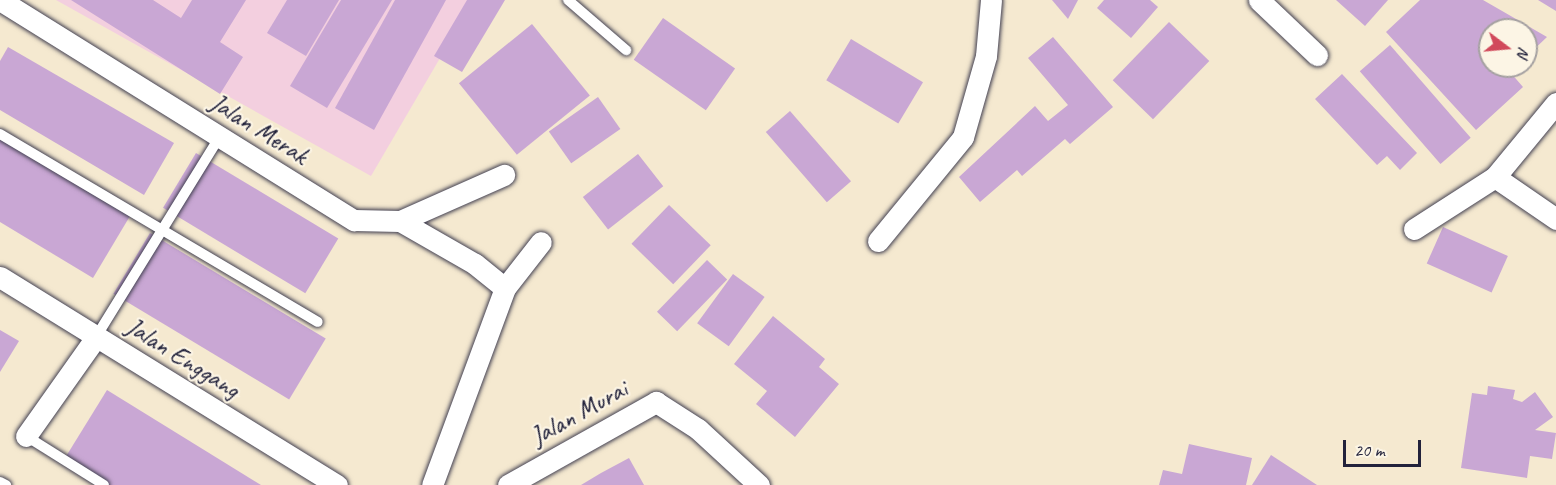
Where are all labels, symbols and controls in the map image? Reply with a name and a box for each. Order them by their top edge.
north arrow [1478,18,1538,78]
text: N [1512,45,1534,60]
street label: Jalan Merak [205,87,313,171]
street label: Jalan Enggang [120,311,246,405]
street label: Jalan Murai [526,374,632,452]
scale bar [1346,428,1424,466]
text: 20 m [1354,439,1385,461]

